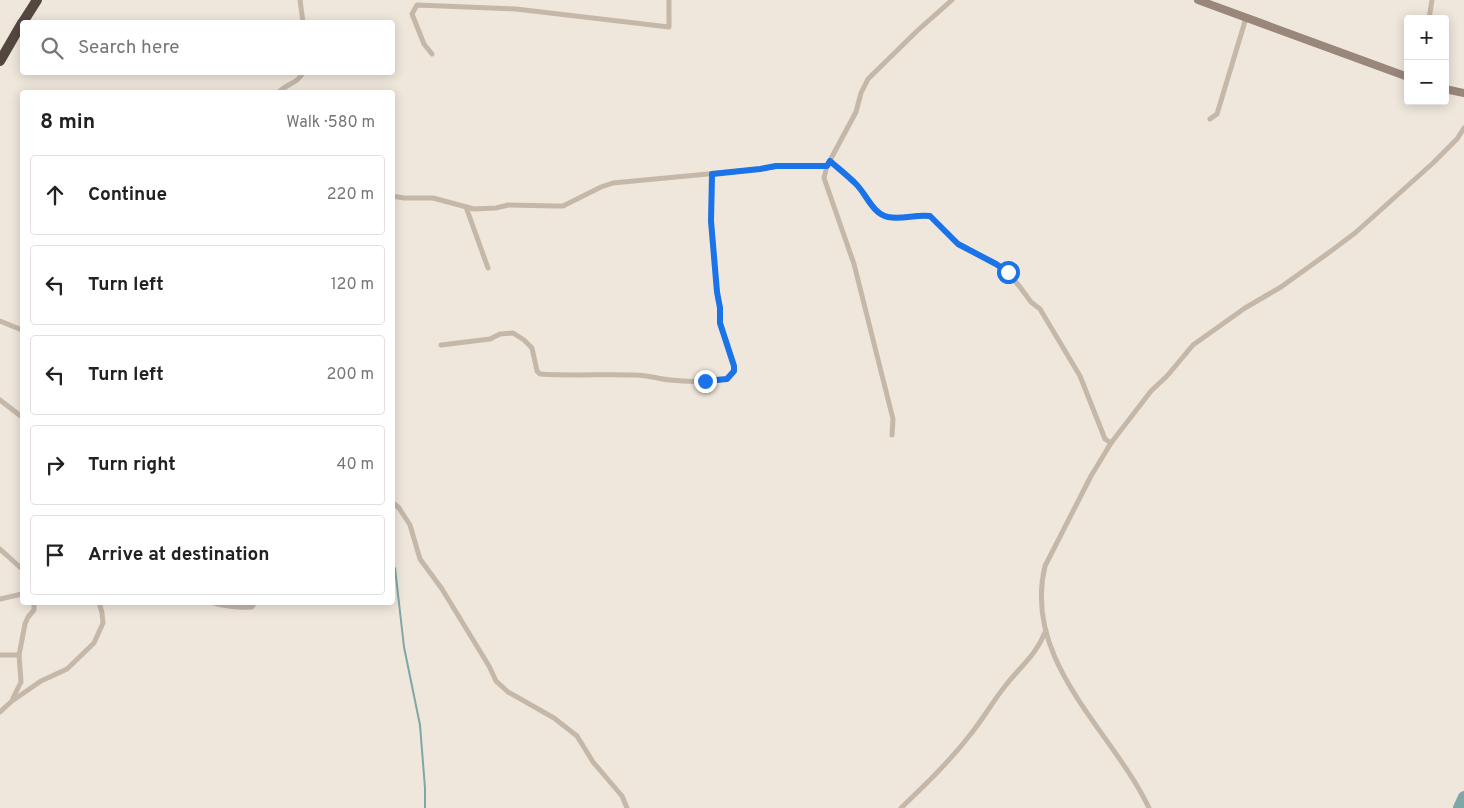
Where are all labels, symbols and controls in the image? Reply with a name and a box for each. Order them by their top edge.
map controls [1404,15,1449,105]
button: + [1404,15,1449,60]
search box [20,20,395,75]
icon: search [38,34,66,62]
text: Search here [78,36,180,60]
button: − [1404,60,1449,105]
text: 8 min [40,109,95,136]
text: Walk · 580 m [286,113,375,133]
icon: ahead [41,181,69,209]
text: Continue [88,183,167,207]
text: 220 m [327,185,374,205]
route start [997,261,1020,284]
icon: left [41,271,69,299]
text: Turn left [88,273,164,297]
text: 120 m [331,275,374,295]
icon: left [41,361,69,389]
text: Turn left [88,363,164,387]
text: 200 m [326,365,374,385]
route end [694,370,717,393]
icon: right [41,451,69,479]
text: Turn right [88,453,176,477]
text: 40 m [336,455,374,475]
icon: arrive [41,541,69,569]
text: Arrive at destination [88,543,269,567]

